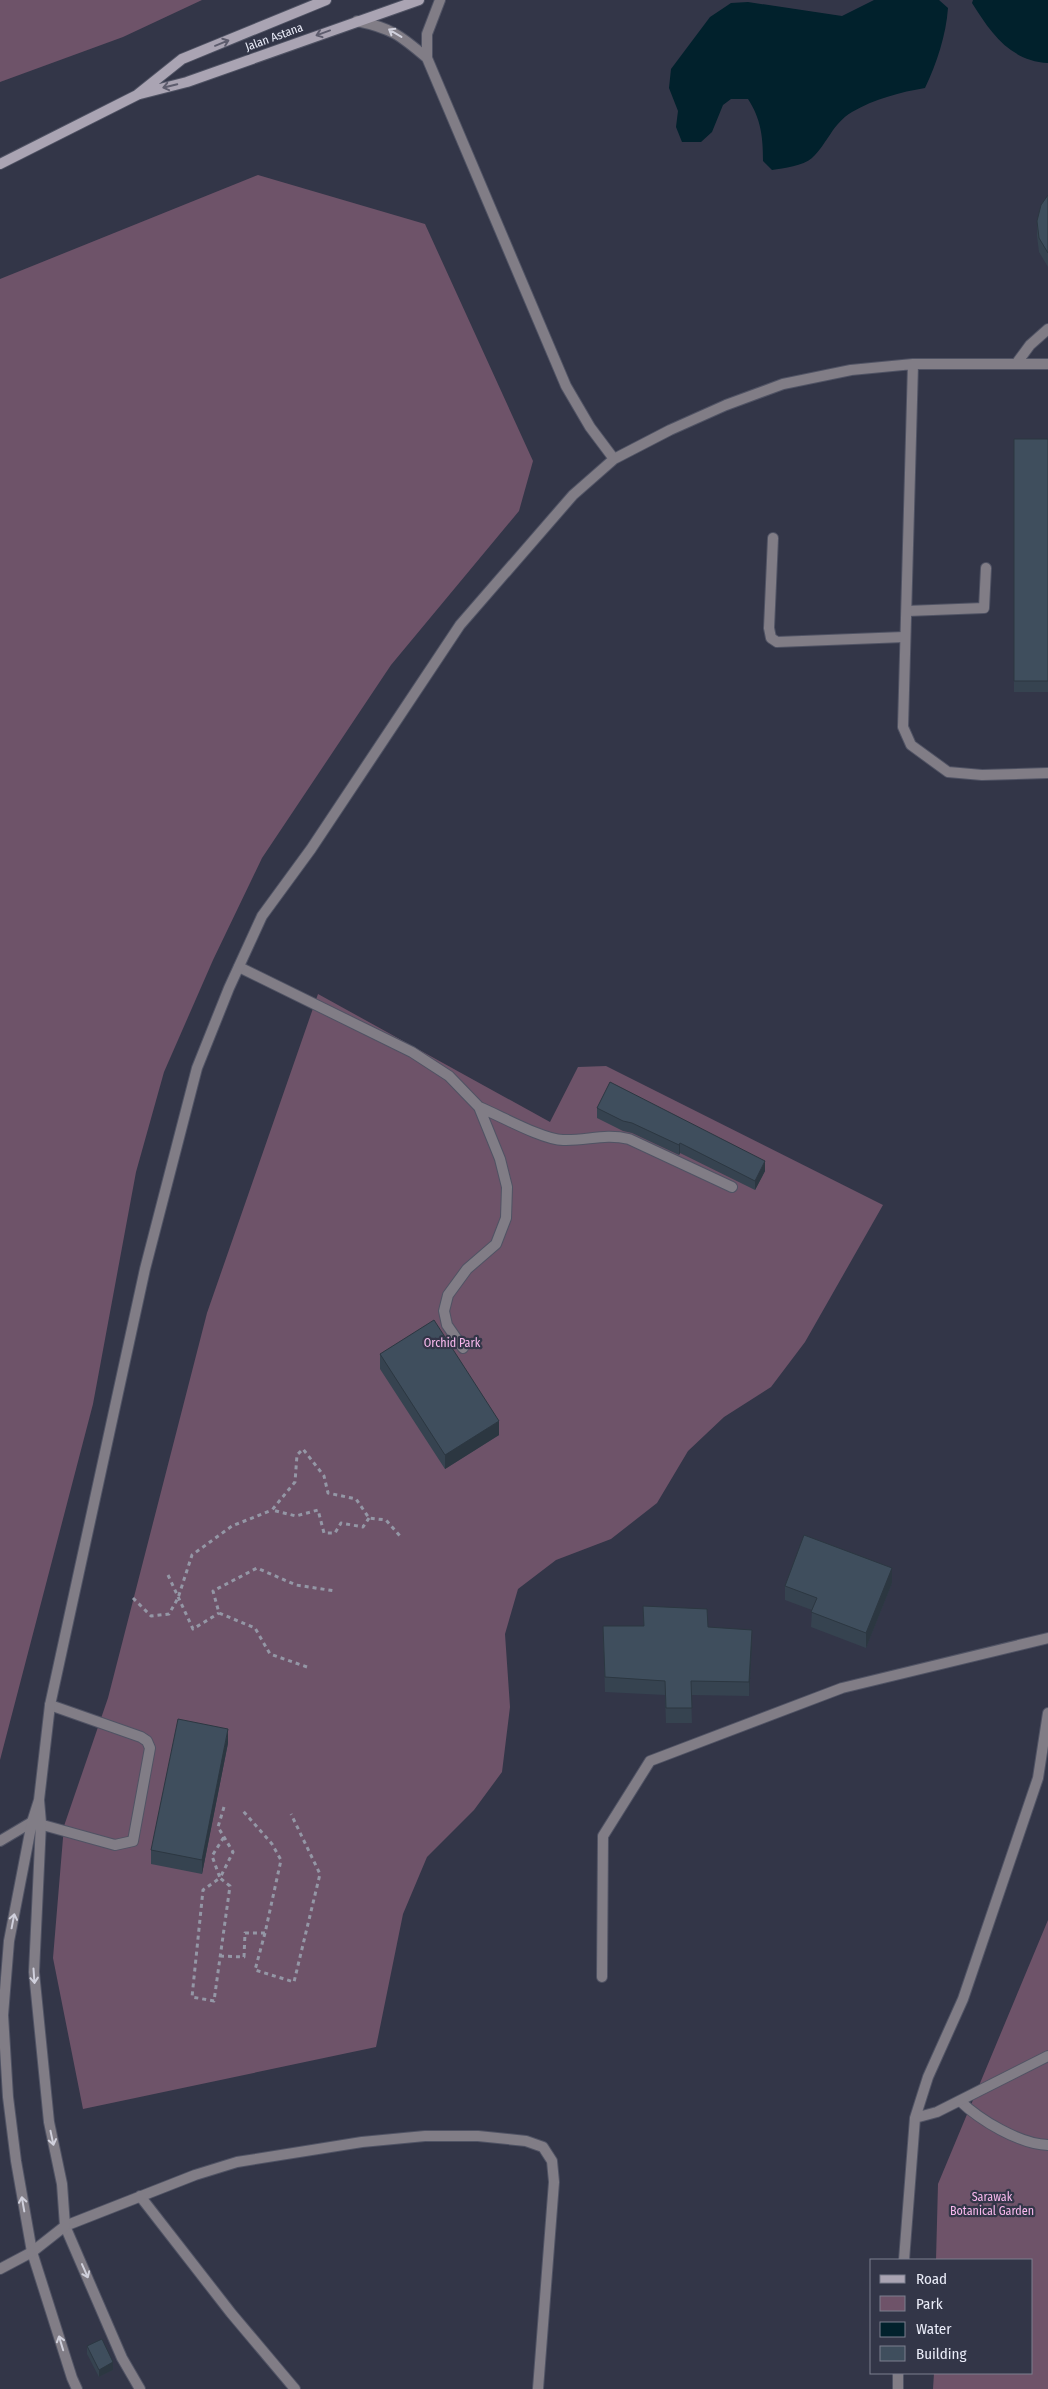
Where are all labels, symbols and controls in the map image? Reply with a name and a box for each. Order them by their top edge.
street label: Jalan Astana [243,20,305,54]
one-way arrow [388,27,402,37]
one-way arrow [315,28,331,38]
one-way arrow [215,37,230,46]
one-way arrow [162,82,178,91]
park label: Orchid Park [424,1336,481,1350]
one-way arrow [9,1913,18,1929]
one-way arrow [30,1968,39,1984]
one-way arrow [48,2129,58,2145]
park label: Sarawak Botanical Garden [950,2190,1034,2218]
one-way arrow [18,2196,28,2212]
legend [870,2259,1033,2374]
one-way arrow [80,2263,90,2278]
text: Road [916,2270,947,2288]
text: Park [916,2295,943,2313]
text: Water [916,2320,952,2338]
one-way arrow [56,2336,65,2352]
text: Building [916,2345,967,2363]

